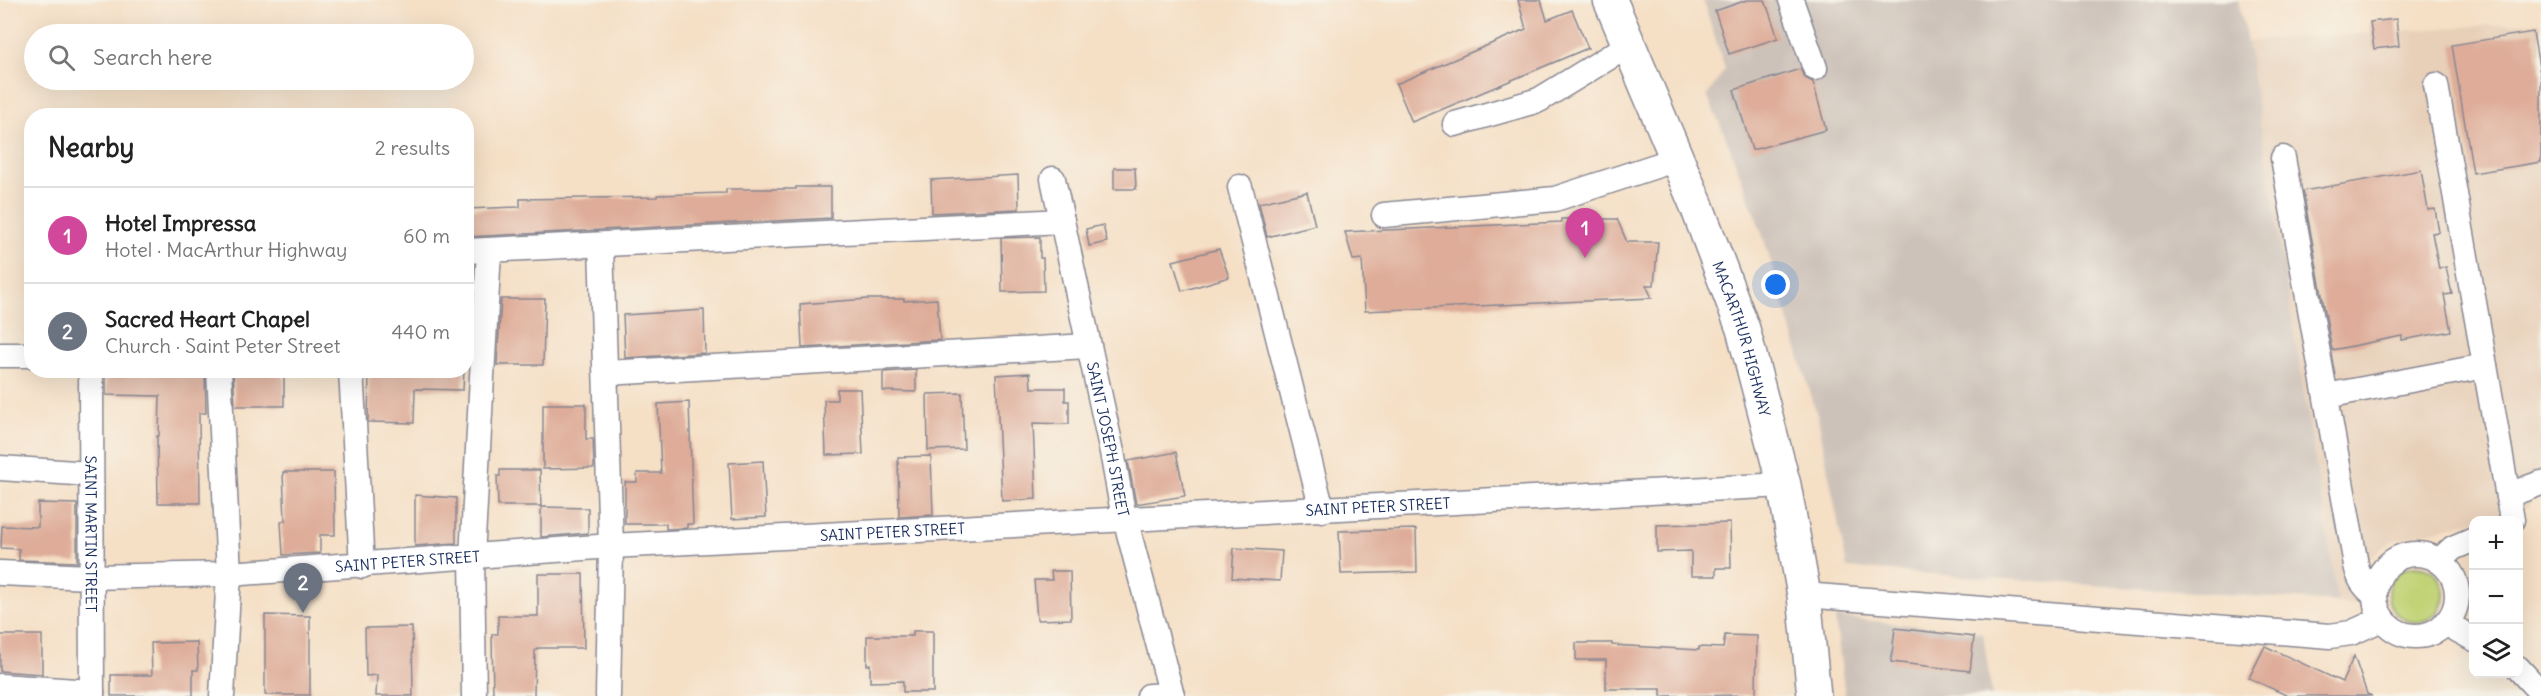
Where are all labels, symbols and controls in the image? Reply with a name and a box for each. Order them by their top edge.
search box [24,24,474,90]
icon: search [45,41,78,74]
text: Search here [93,43,212,71]
text: Nearby [48,131,134,164]
text: 2 results [375,135,450,160]
pin: 1 [1566,208,1604,258]
text: Hotel Impressa [105,209,256,237]
text: 1 [64,223,71,248]
text: 60 m [403,223,450,248]
text: Hotel · MacArthur Highway [105,237,347,262]
street label: MACARTHUR HIGHWAY [1709,258,1775,419]
your location [1761,270,1790,299]
text: Sacred Heart Chapel [105,305,310,333]
text: 2 [62,319,73,344]
text: 440 m [391,319,450,344]
text: Church · Saint Peter Street [105,333,341,358]
street label: SAINT JOSEPH STREET [1083,360,1134,519]
street label: SAINT MARTIN STREET [82,456,101,613]
street label: SAINT PETER STREET [1305,493,1451,519]
map controls [2469,516,2523,678]
button: + [2469,516,2523,570]
street label: SAINT PETER STREET [819,518,966,545]
street label: SAINT PETER STREET [334,546,481,576]
pin: 2 [284,564,322,613]
button: − [2469,570,2523,624]
button: layers [2469,624,2523,678]

